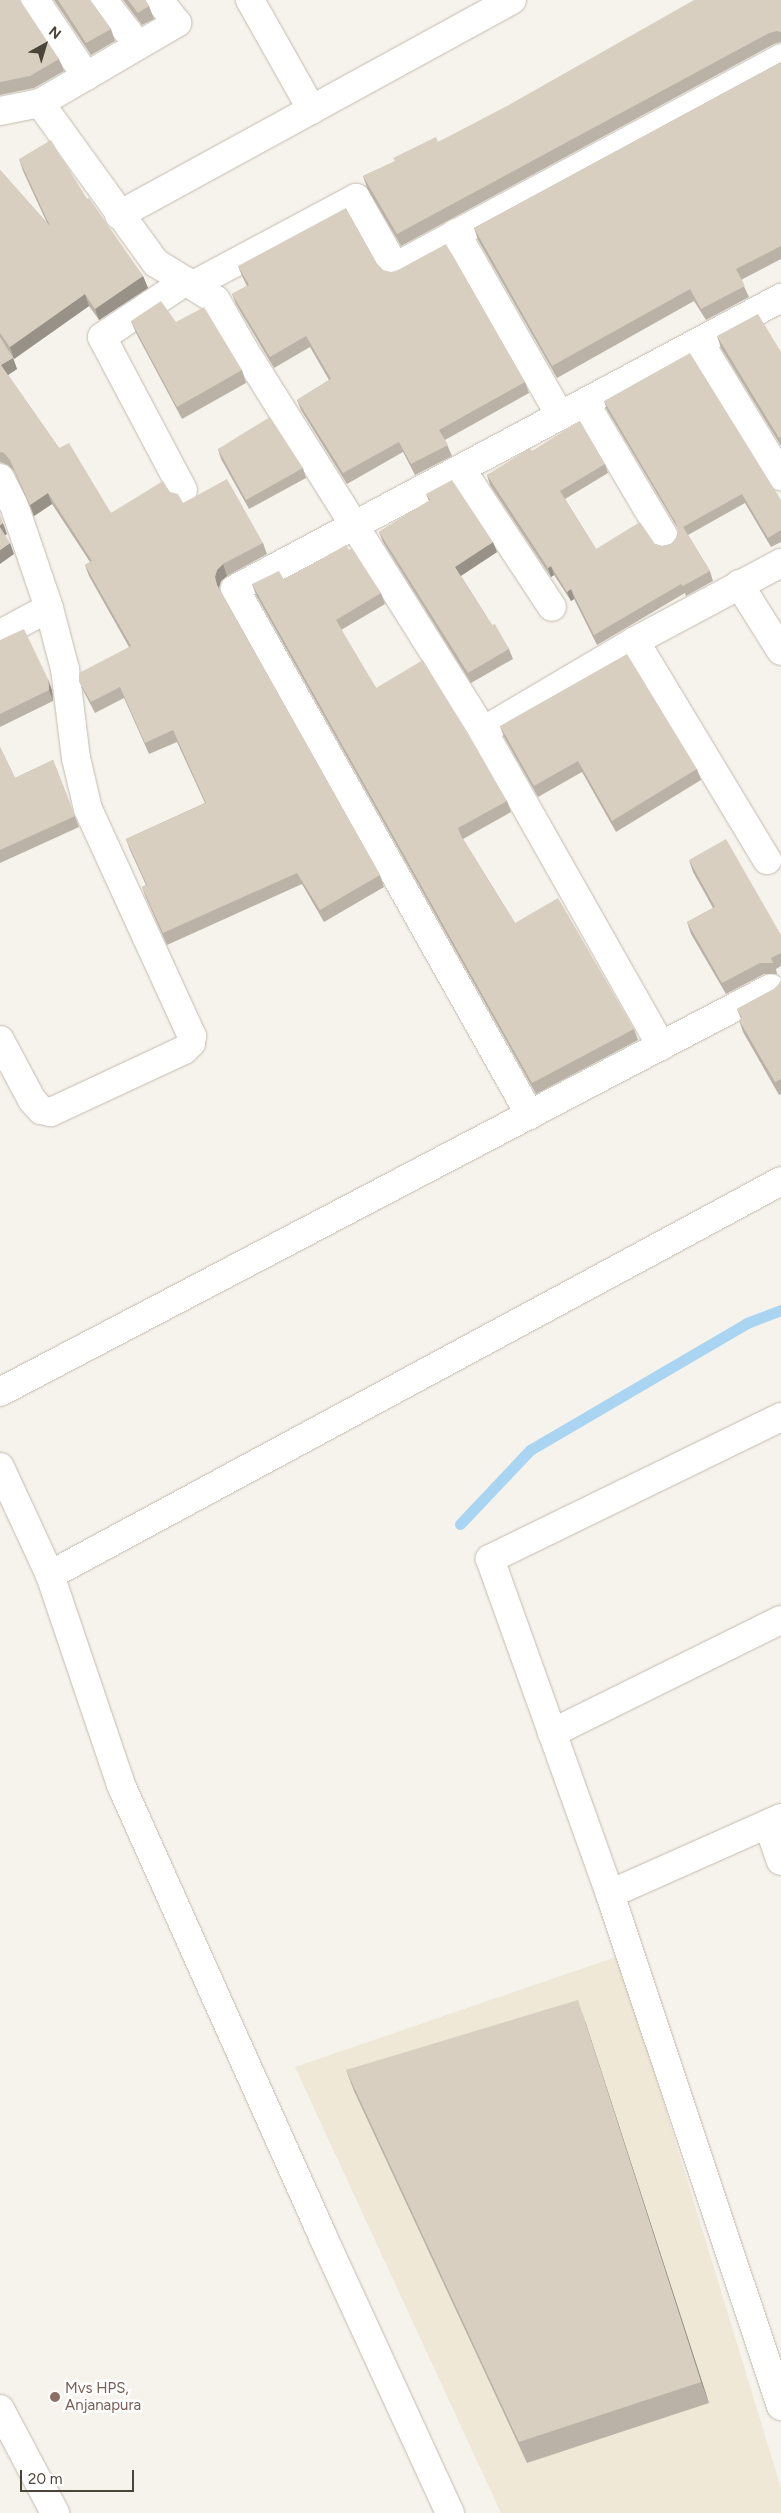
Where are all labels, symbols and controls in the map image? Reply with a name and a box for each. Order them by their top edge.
north arrow [20,20,70,70]
text: N [45,23,64,43]
place label: Mvs HPS, Anjanapura [65,2379,141,2414]
marker: Mvs HPS, Anjanapura [49,2391,61,2403]
scale bar [22,2460,136,2492]
text: 20 m [28,2470,62,2488]

